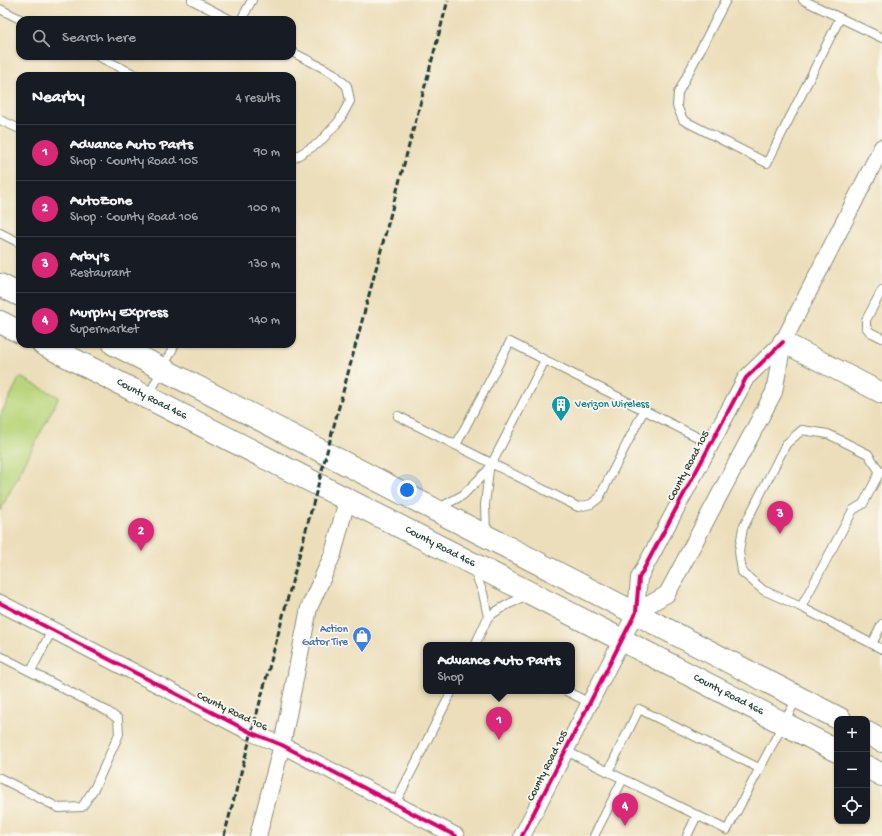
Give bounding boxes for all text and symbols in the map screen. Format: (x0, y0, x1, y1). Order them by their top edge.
search box (16, 16, 296, 60)
icon: search (30, 27, 52, 49)
text: Search here (62, 29, 136, 47)
text: Nearby (32, 88, 85, 108)
text: 4 results (236, 91, 280, 106)
text: Advance Auto Parts (70, 136, 193, 154)
text: 1 (42, 145, 48, 160)
text: 90 m (254, 145, 280, 160)
text: Shop · County Road 105 (70, 154, 198, 169)
text: AutoZone (70, 192, 132, 210)
text: 2 (42, 201, 48, 216)
text: 100 m (248, 201, 280, 216)
text: Shop · County Road 106 (70, 210, 198, 225)
text: Arby's (70, 248, 109, 266)
text: 3 (42, 257, 48, 272)
text: 130 m (248, 257, 280, 272)
text: Restaurant (70, 266, 130, 281)
text: Murphy Express (70, 304, 168, 322)
text: 4 (42, 313, 48, 328)
text: 140 m (249, 313, 280, 328)
text: Supermarket (70, 322, 139, 337)
street label: County Road 466 (114, 377, 189, 423)
building icon: Verizon Wireless (550, 394, 572, 422)
place label: Verizon Wireless (574, 399, 650, 411)
street label: County Road 105 (665, 429, 713, 503)
your location (397, 480, 417, 500)
pin: 3 (767, 501, 793, 534)
pin: 2 (128, 518, 154, 551)
street label: County Road 466 (403, 524, 478, 570)
place label: Action Gator Tire (302, 624, 349, 649)
shop icon: Action Gator Tire (351, 625, 373, 653)
popup (423, 642, 575, 694)
text: Advance Auto Parts (437, 652, 561, 670)
text: Shop (437, 670, 464, 685)
street label: County Road 466 (691, 672, 766, 718)
street label: County Road 106 (195, 690, 270, 735)
pin: 1 (486, 707, 512, 740)
map controls (834, 716, 870, 824)
button: + (834, 716, 870, 752)
street label: County Road 105 (525, 728, 571, 803)
button: − (834, 752, 870, 788)
button: locate (834, 788, 870, 824)
pin: 4 (612, 793, 638, 826)

